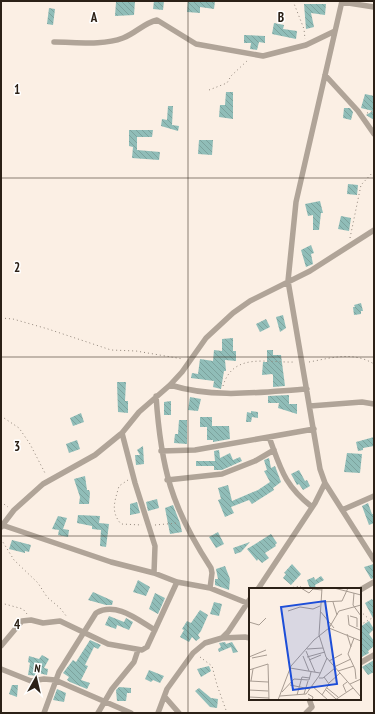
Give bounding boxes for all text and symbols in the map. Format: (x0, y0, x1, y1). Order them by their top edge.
text: A (90, 9, 98, 26)
text: B (278, 9, 284, 26)
text: 1 (14, 81, 20, 98)
text: 2 (14, 259, 20, 276)
text: 3 (14, 438, 20, 455)
inset map (249, 588, 361, 700)
text: 4 (14, 616, 21, 633)
north arrow (16, 658, 56, 698)
text: N (33, 661, 41, 675)

